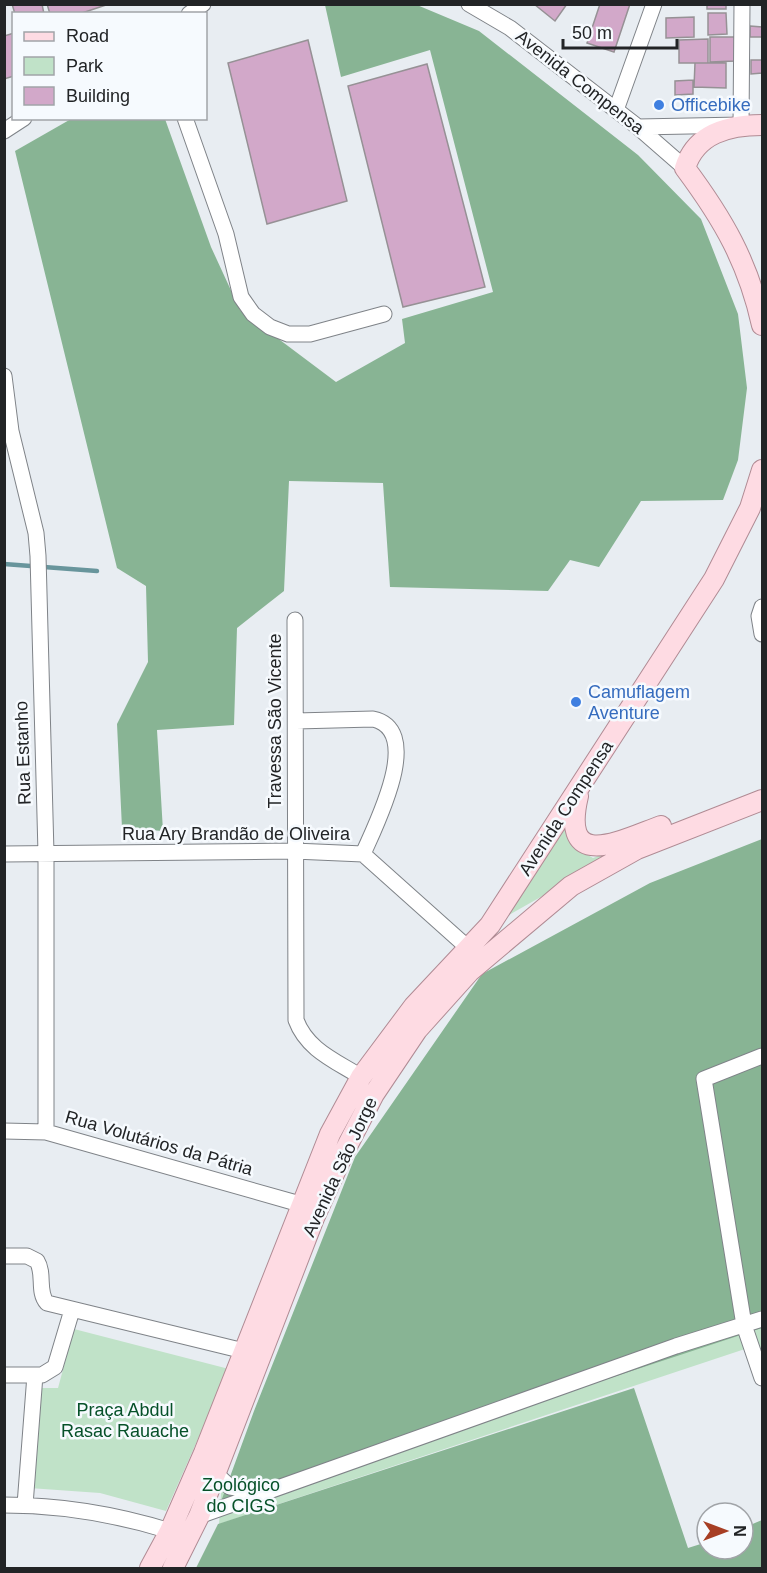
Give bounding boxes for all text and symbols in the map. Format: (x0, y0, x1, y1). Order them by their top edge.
legend (12, 12, 207, 120)
scale bar (563, 12, 677, 50)
text: 50 m (572, 23, 612, 43)
text: Road (66, 26, 109, 46)
street label: Avenida Compensa (512, 26, 649, 139)
text: Park (66, 56, 104, 76)
text: Building (66, 86, 130, 106)
place label: Officebike (671, 95, 751, 115)
marker: Officebike (652, 98, 666, 112)
street label: Travessa São Vicente (265, 633, 285, 809)
place label: Camuflagem Aventure (588, 682, 690, 723)
marker: Camuflagem Aventure (569, 695, 583, 709)
street label: Rua Estanho (11, 701, 35, 805)
street label: Avenida Compensa (515, 736, 618, 879)
street label: Rua Ary Brandão de Oliveira (122, 824, 351, 844)
street label: Avenida São Jorge (299, 1094, 381, 1240)
street label: Rua Volutários da Pátria (63, 1107, 256, 1180)
park label: Praça Abdul Rasac Rauache (61, 1400, 189, 1441)
park label: Zoológico do CIGS (202, 1475, 280, 1516)
north arrow (695, 1501, 755, 1561)
text: N (731, 1525, 748, 1537)

